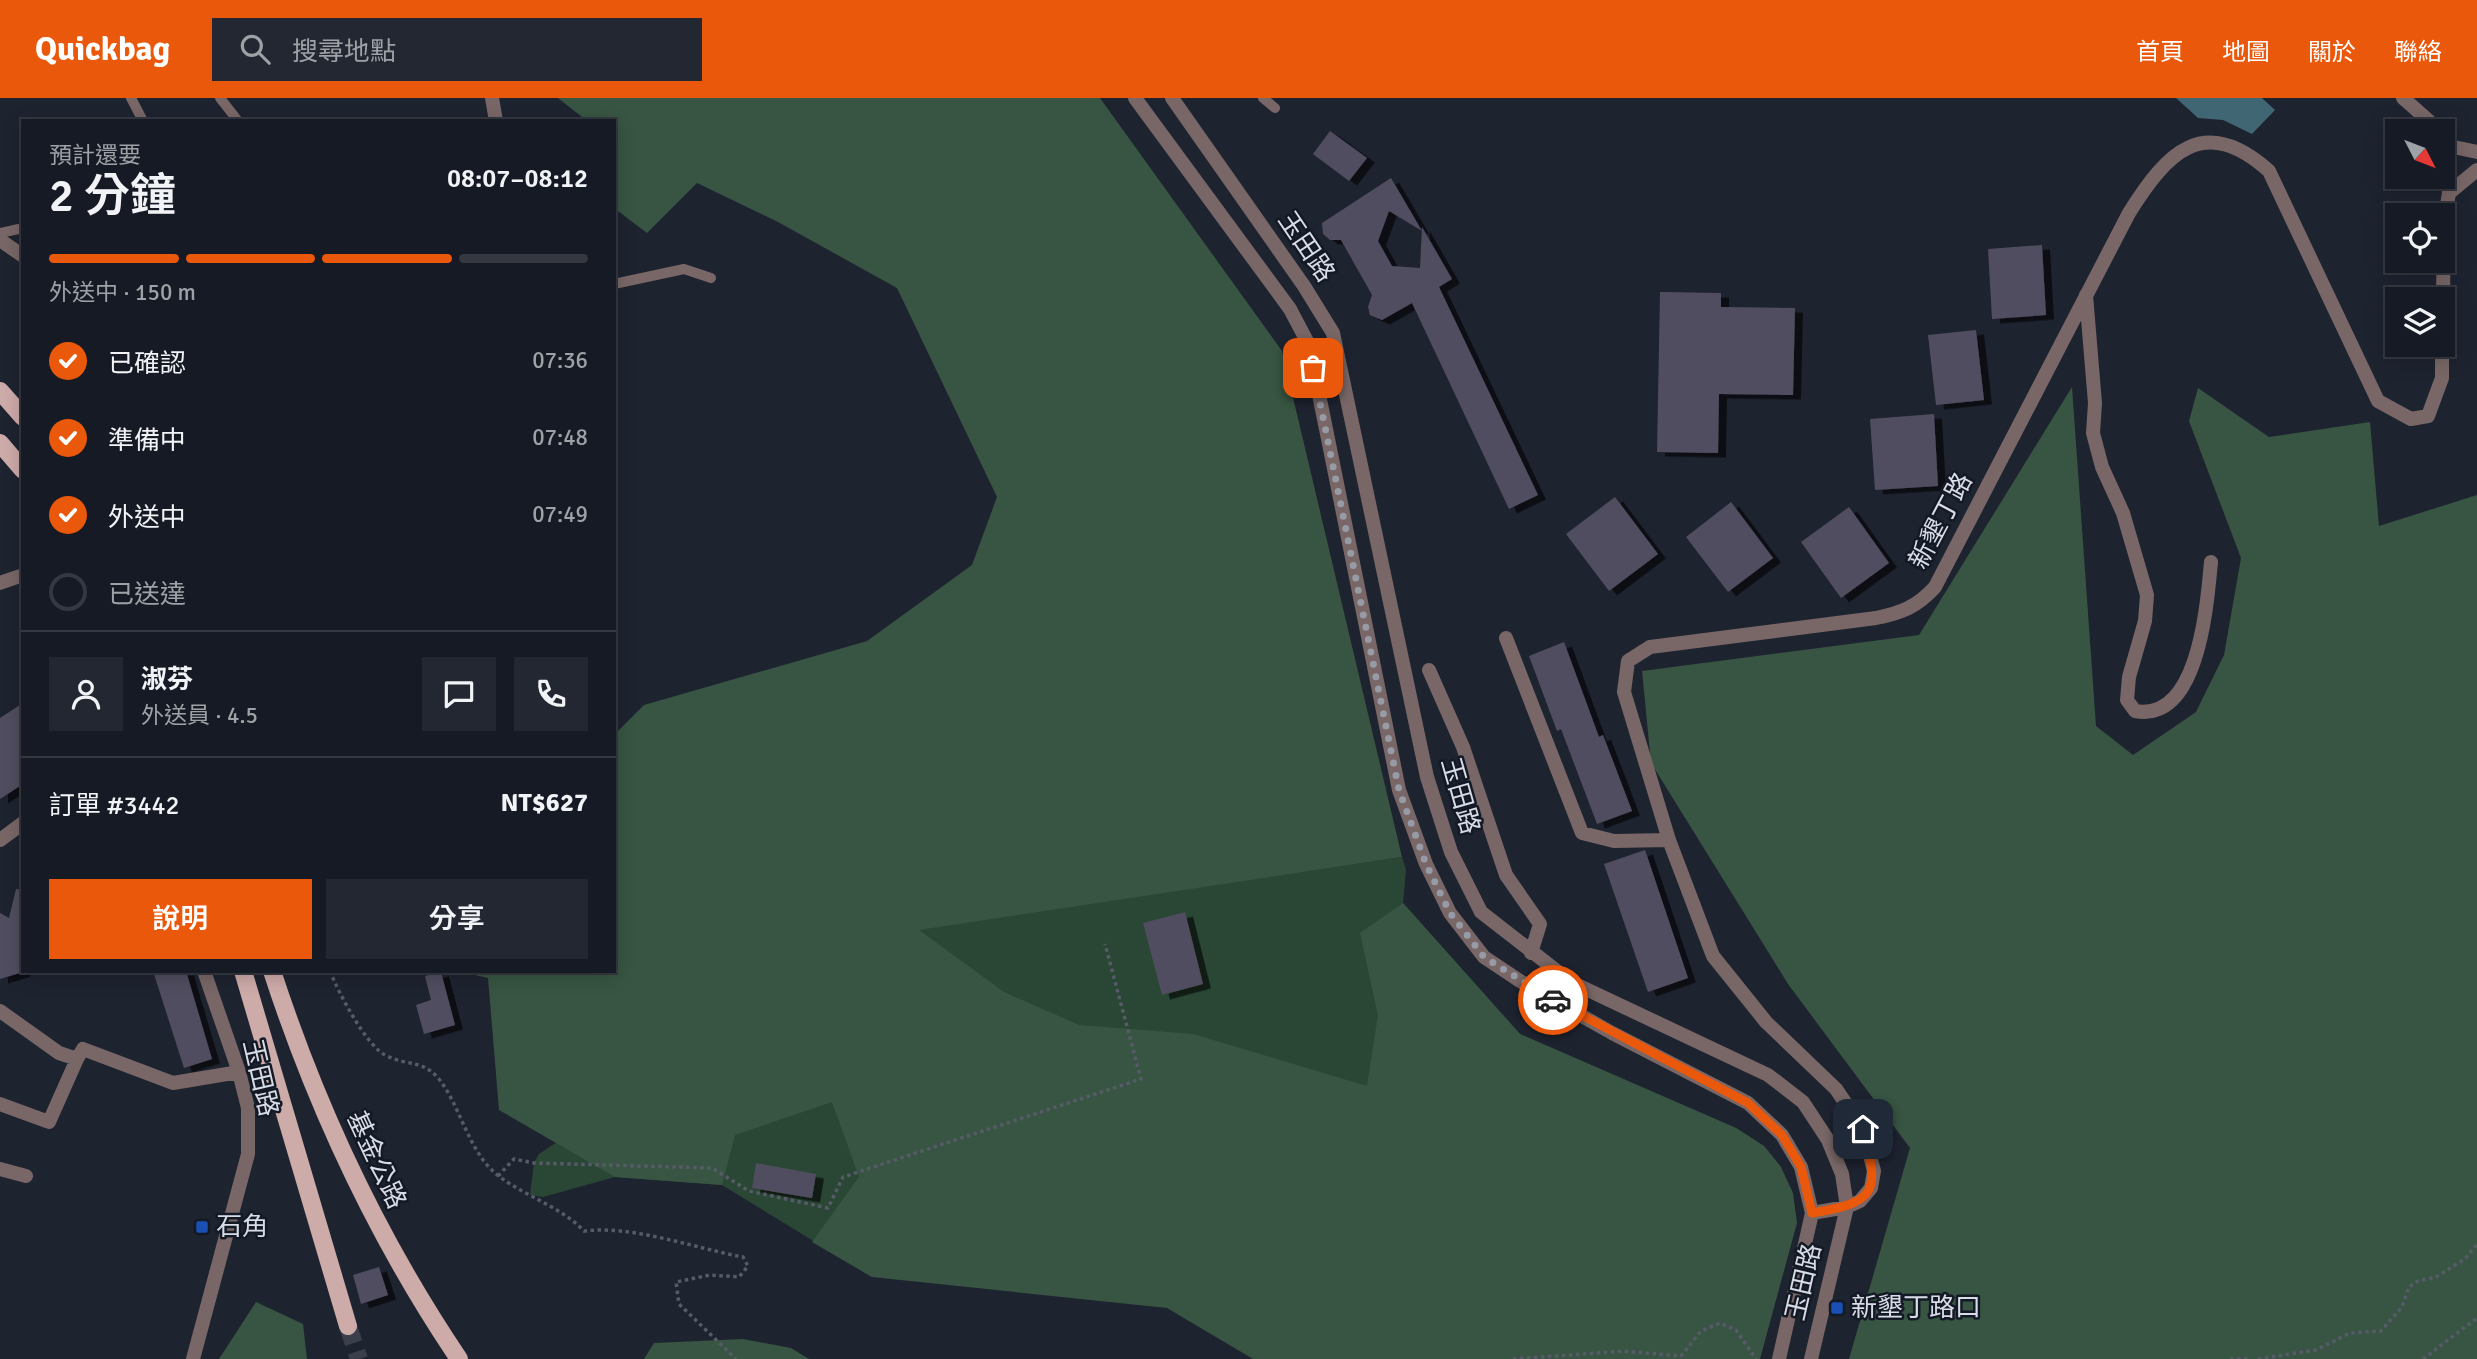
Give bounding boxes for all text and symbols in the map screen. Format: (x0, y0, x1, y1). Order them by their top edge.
search box (212, 18, 702, 81)
text: Quickbag (35, 29, 170, 70)
icon: search (236, 30, 274, 68)
text: 搜尋地點 (292, 36, 396, 68)
text: 首頁 (2136, 37, 2184, 67)
text: 地圖 (2222, 37, 2270, 67)
text: 關於 (2308, 37, 2356, 67)
text: 聯絡 (2394, 37, 2442, 67)
north arrow (2385, 119, 2455, 189)
map controls (2385, 119, 2455, 357)
text: 預計還要 (49, 141, 141, 170)
text: 08:07–08:12 (447, 163, 588, 195)
text: 2 分鐘 (49, 168, 176, 224)
button: locate (2385, 203, 2455, 273)
street label: 玉田路 (1271, 206, 1341, 288)
text: 外送中 · 150 m (49, 278, 196, 307)
button: layers (2385, 287, 2455, 357)
pin (1283, 338, 1343, 398)
icon: check (49, 342, 87, 380)
text: 07:36 (532, 346, 588, 375)
text: 已確認 (108, 348, 186, 380)
icon: bag (1294, 349, 1332, 387)
icon: check (49, 419, 87, 457)
text: 07:48 (532, 423, 588, 452)
text: 準備中 (108, 425, 186, 457)
street label: 新墾丁路 (1902, 468, 1980, 574)
icon: check (49, 496, 87, 534)
text: 07:49 (532, 500, 588, 529)
text: 外送中 (108, 502, 186, 534)
text: 已送達 (108, 579, 186, 611)
button: person (49, 657, 123, 731)
button: chat (422, 657, 496, 731)
button: phone (514, 657, 588, 731)
text: 淑芬 (141, 664, 193, 696)
text: 外送員 · 4.5 (141, 701, 258, 730)
street label: 玉田路 (1434, 754, 1486, 838)
text: NT$627 (501, 787, 588, 819)
text: 訂單 #3442 (49, 790, 180, 822)
button: 說明 (49, 879, 312, 959)
button: 分享 (326, 879, 588, 959)
courier (1518, 965, 1588, 1035)
icon: car (1534, 981, 1572, 1019)
street label: 玉田路 (236, 1036, 284, 1120)
pin (1833, 1099, 1893, 1159)
street label: 基金公路 (340, 1106, 412, 1214)
icon: home (1844, 1110, 1882, 1148)
place label: 石角 (216, 1211, 268, 1243)
marker: 石角 (194, 1219, 210, 1235)
street label: 玉田路 (1780, 1240, 1828, 1324)
place label: 新墾丁路口 (1851, 1292, 1981, 1324)
marker: 新墾丁路口 (1829, 1300, 1845, 1316)

